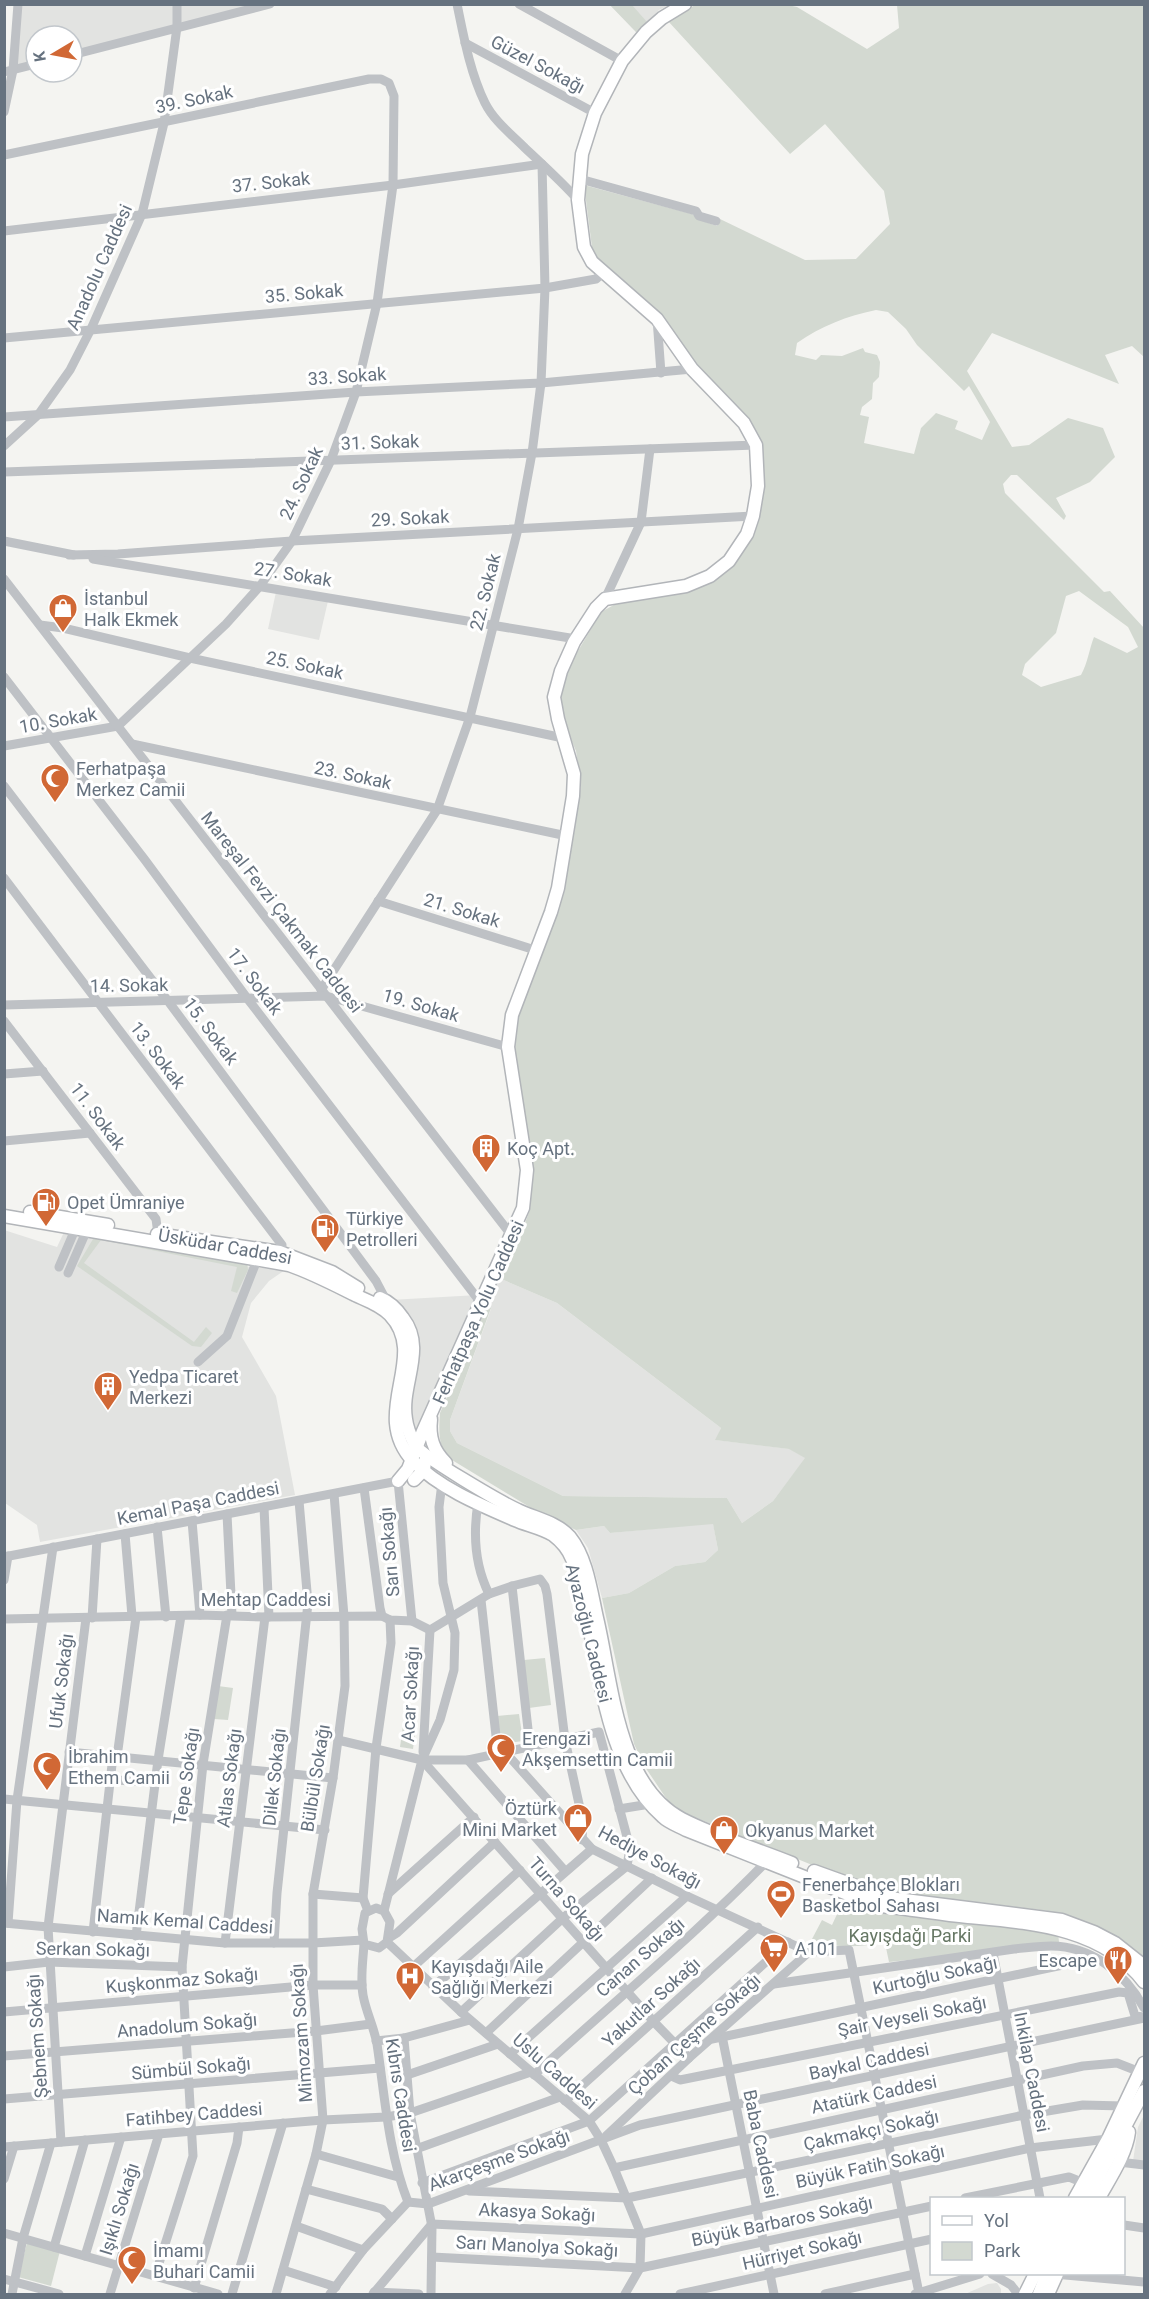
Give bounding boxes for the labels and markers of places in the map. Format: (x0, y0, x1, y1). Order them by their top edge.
place label: İstanbul Halk Ekmek (84, 588, 179, 630)
shop icon: İstanbul Halk Ekmek (47, 592, 79, 634)
place label: Ferhatpaşa Merkez Camii (76, 758, 185, 800)
mosque icon: Ferhatpaşa Merkez Camii (39, 762, 71, 804)
building icon: Koç Apt. (470, 1132, 502, 1174)
place label: Koç Apt. (507, 1138, 575, 1159)
fuel station icon: Opet Ümraniye (30, 1186, 62, 1228)
place label: Opet Ümraniye (67, 1192, 185, 1213)
place label: Türkiye Petrolleri (346, 1208, 418, 1250)
fuel station icon: Türkiye Petrolleri (309, 1212, 341, 1254)
place label: Yedpa Ticaret Merkezi (129, 1366, 239, 1408)
building icon: Yedpa Ticaret Merkezi (92, 1370, 124, 1412)
place label: Erengazi Akşemsettin Camii (522, 1728, 673, 1770)
mosque icon: Erengazi Akşemsettin Camii (485, 1732, 517, 1774)
place label: İbrahim Ethem Camii (68, 1746, 170, 1788)
mosque icon: İbrahim Ethem Camii (31, 1750, 63, 1792)
place label: Öztürk Mini Market (462, 1798, 558, 1840)
shop icon: Öztürk Mini Market (562, 1802, 594, 1844)
shop icon: Okyanus Market (708, 1814, 740, 1856)
place label: Okyanus Market (745, 1820, 874, 1841)
place label: Fenerbahçe Blokları Basketbol Sahası (802, 1874, 960, 1916)
sports icon: Fenerbahçe Blokları Basketbol Sahası (765, 1878, 797, 1920)
supermarket icon: A101 (758, 1932, 790, 1974)
place label: A101 (795, 1938, 837, 1959)
restaurant icon: Escape (1102, 1944, 1134, 1986)
place label: Escape (1039, 1950, 1097, 1971)
place label: Kayışdağı Aile Sağlığı Merkezi (431, 1956, 553, 1998)
hospital icon: Kayışdağı Aile Sağlığı Merkezi (394, 1960, 426, 2002)
place label: İmamı Buhari Camii (153, 2240, 255, 2282)
mosque icon: İmamı Buhari Camii (116, 2244, 148, 2286)

